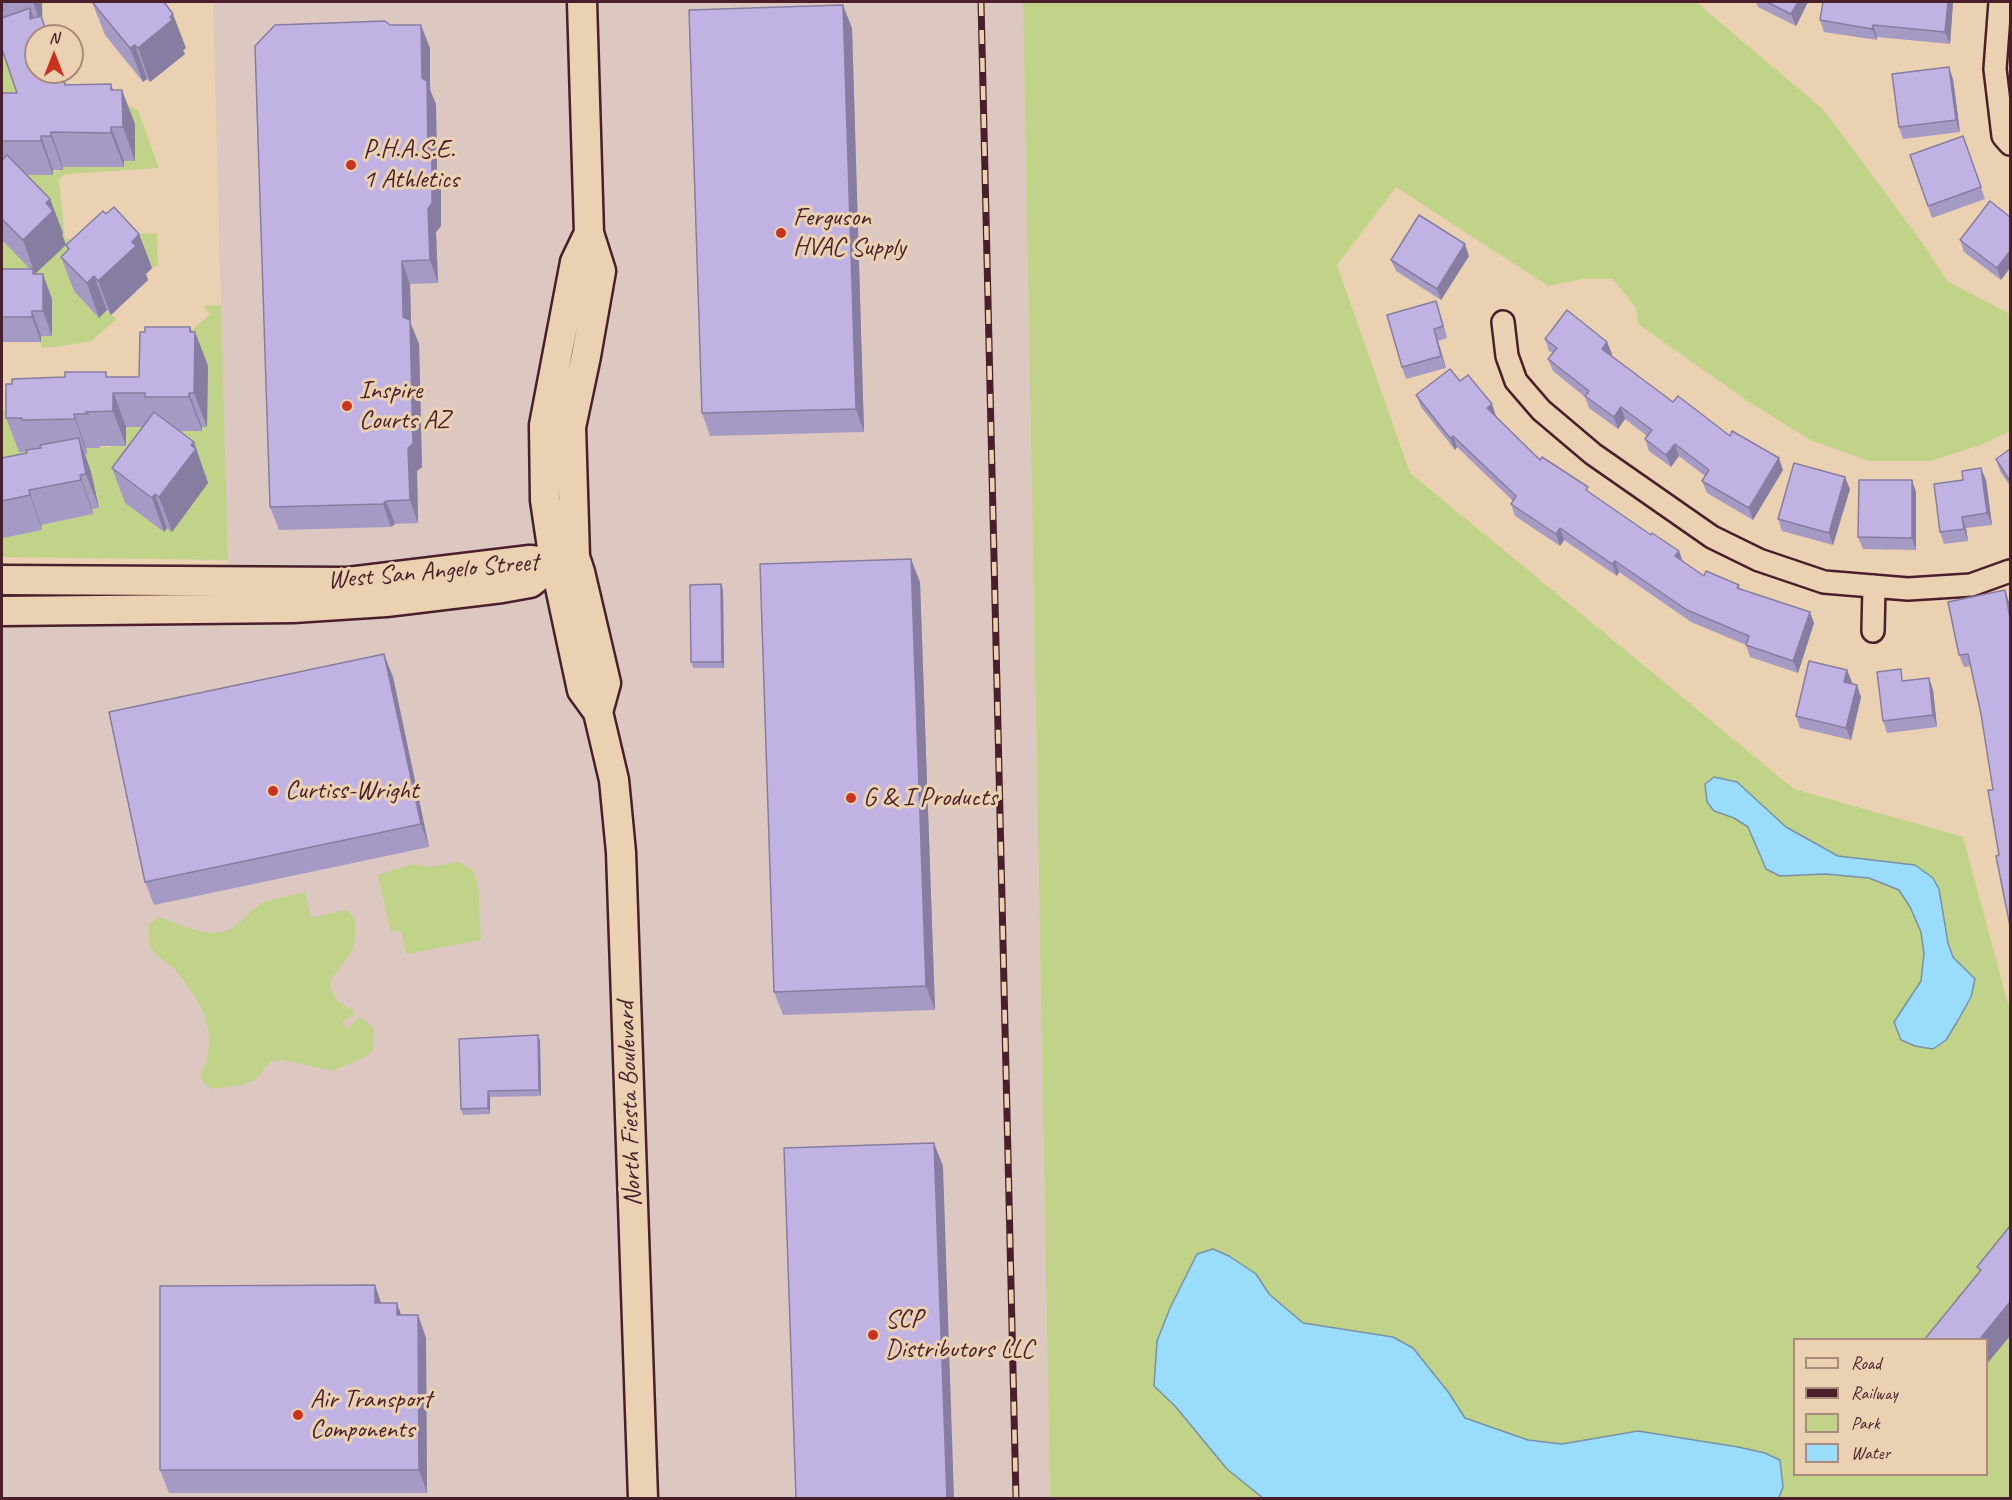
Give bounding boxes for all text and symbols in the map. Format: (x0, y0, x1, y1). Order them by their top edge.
north arrow (24, 24, 84, 84)
text: N (49, 28, 59, 48)
place label: P.H.A.S.E. 1 Athletics (363, 134, 459, 195)
marker: P.H.A.S.E. 1 Athletics (344, 158, 358, 172)
place label: Ferguson HVAC Supply (793, 202, 906, 264)
marker: Ferguson HVAC Supply (774, 226, 788, 240)
place label: Inspire Courts AZ (359, 375, 450, 436)
marker: Inspire Courts AZ (340, 399, 354, 413)
street label: West San Angelo Street (326, 547, 540, 597)
place label: Curtiss-Wright (285, 775, 418, 807)
place label: G & I Products (863, 782, 997, 814)
marker: Curtiss-Wright (266, 784, 280, 798)
marker: G & I Products (844, 791, 858, 805)
street label: North Fiesta Boulevard (611, 1001, 649, 1207)
place label: SCP Distributors LLC (885, 1304, 1034, 1366)
marker: SCP Distributors LLC (866, 1328, 880, 1342)
legend (1793, 1338, 1988, 1476)
text: Road (1851, 1352, 1881, 1374)
text: Railway (1851, 1382, 1898, 1404)
place label: Air Transport Components (310, 1384, 432, 1446)
marker: Air Transport Components (291, 1408, 305, 1422)
text: Park (1851, 1412, 1880, 1434)
text: Water (1851, 1442, 1890, 1464)

